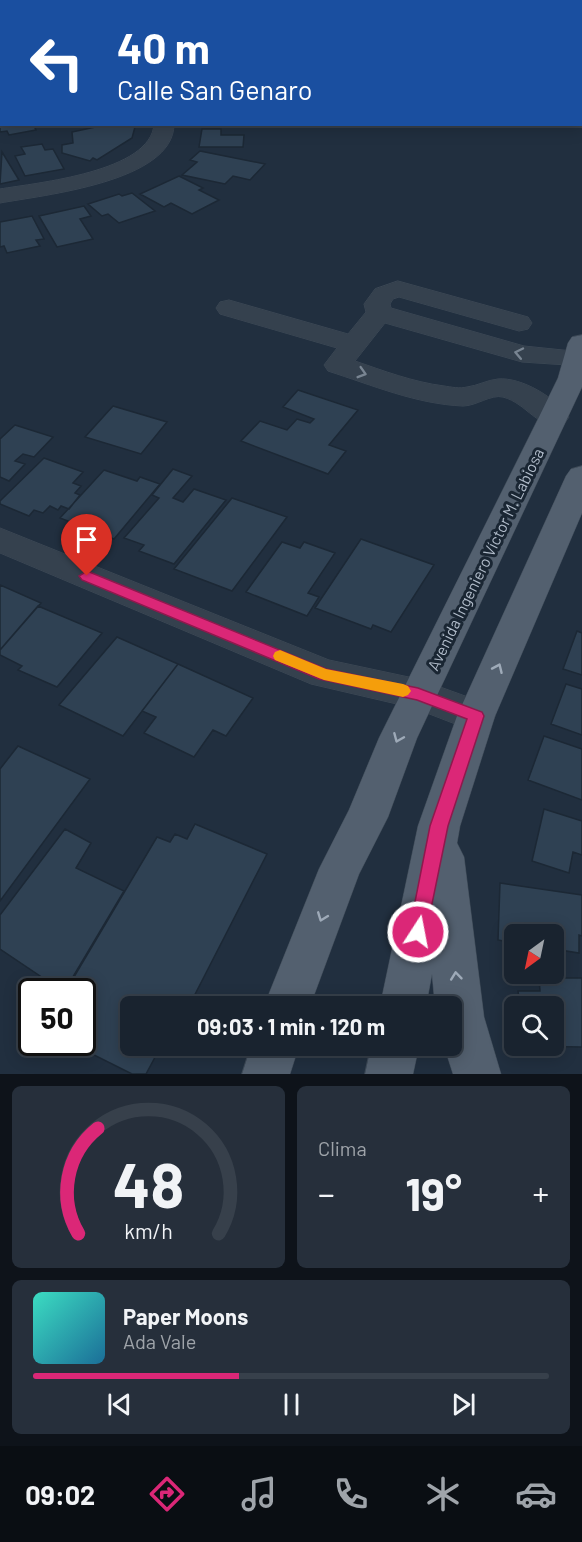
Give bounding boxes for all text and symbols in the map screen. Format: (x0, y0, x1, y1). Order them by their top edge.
text: 40 m (117, 22, 210, 72)
icon: left (18, 24, 96, 102)
text: Calle San Genaro (117, 73, 312, 105)
one-way arrow (515, 347, 525, 360)
one-way arrow (356, 366, 367, 378)
street label: Avenida Ingeniero Víctor M. Labiosa (423, 445, 547, 673)
pin (61, 514, 112, 576)
icon: arrive (70, 523, 103, 556)
one-way arrow (490, 664, 502, 675)
one-way arrow (393, 732, 405, 743)
position arrow (386, 900, 450, 964)
one-way arrow (317, 911, 329, 922)
north arrow (504, 924, 564, 984)
map controls (504, 924, 564, 1056)
one-way arrow (450, 972, 463, 981)
speed limit sign: 50 (18, 978, 96, 1056)
button: search (504, 996, 564, 1056)
text: 09:03 · 1 min · 120 m (197, 1013, 385, 1039)
text: Clima (318, 1136, 367, 1160)
text: 48 (113, 1146, 184, 1220)
text: 19° (405, 1166, 462, 1220)
text: − (318, 1173, 335, 1213)
text: + (533, 1173, 549, 1213)
text: km/h (124, 1218, 173, 1243)
text: Paper Moons (123, 1303, 248, 1329)
text: Ada Vale (123, 1329, 196, 1353)
icon: previous (103, 1388, 136, 1421)
icon: pause (275, 1388, 308, 1421)
icon: next (447, 1388, 480, 1421)
icon: directions (146, 1473, 188, 1515)
icon: music (238, 1473, 280, 1515)
icon: phone (330, 1473, 372, 1515)
icon: climate (422, 1473, 464, 1515)
icon: car (515, 1473, 557, 1515)
text: 09:02 (25, 1478, 95, 1510)

